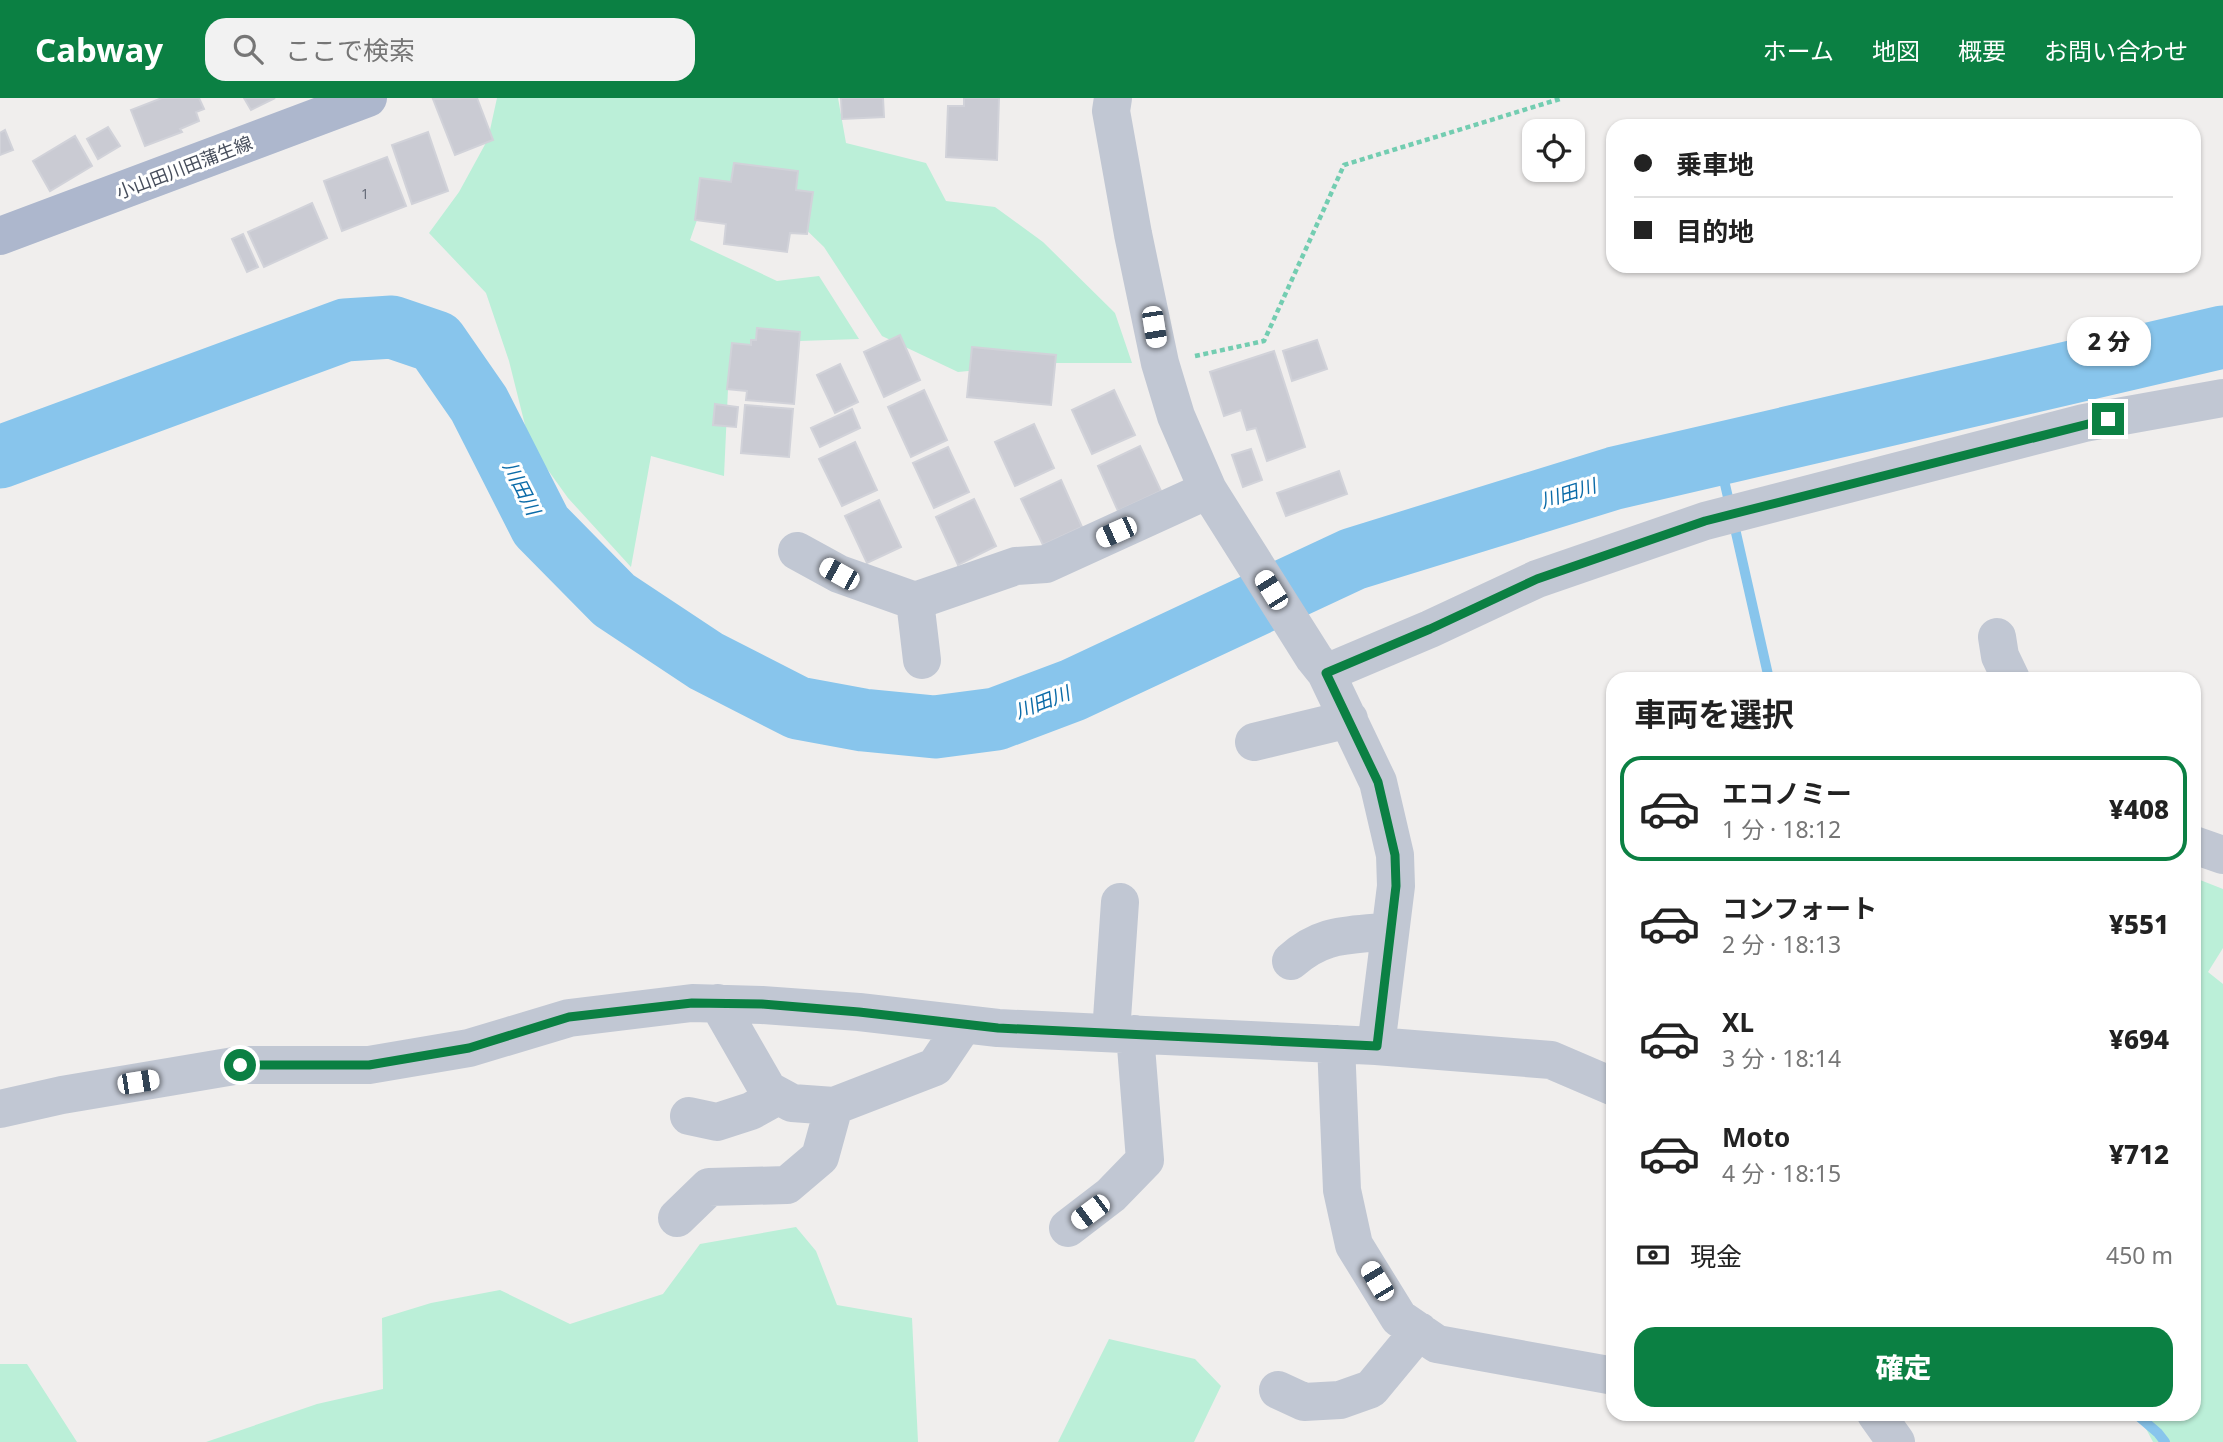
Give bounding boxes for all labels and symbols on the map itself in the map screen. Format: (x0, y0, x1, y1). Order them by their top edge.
street label: 小山田川田蒲生線 (112, 130, 256, 204)
house number: 1 (361, 184, 369, 203)
car (1141, 305, 1168, 349)
callout: 2 分 (2066, 317, 2150, 366)
route end (2092, 403, 2124, 435)
water label: 川田川 (497, 457, 547, 521)
water label: 川田川 (1537, 472, 1601, 514)
car (1093, 514, 1140, 550)
car (816, 555, 863, 593)
car (1251, 567, 1292, 613)
water label: 川田川 (1011, 679, 1075, 724)
route start (224, 1049, 256, 1081)
car (116, 1068, 161, 1096)
car (1067, 1191, 1114, 1233)
car (1358, 1258, 1397, 1304)

